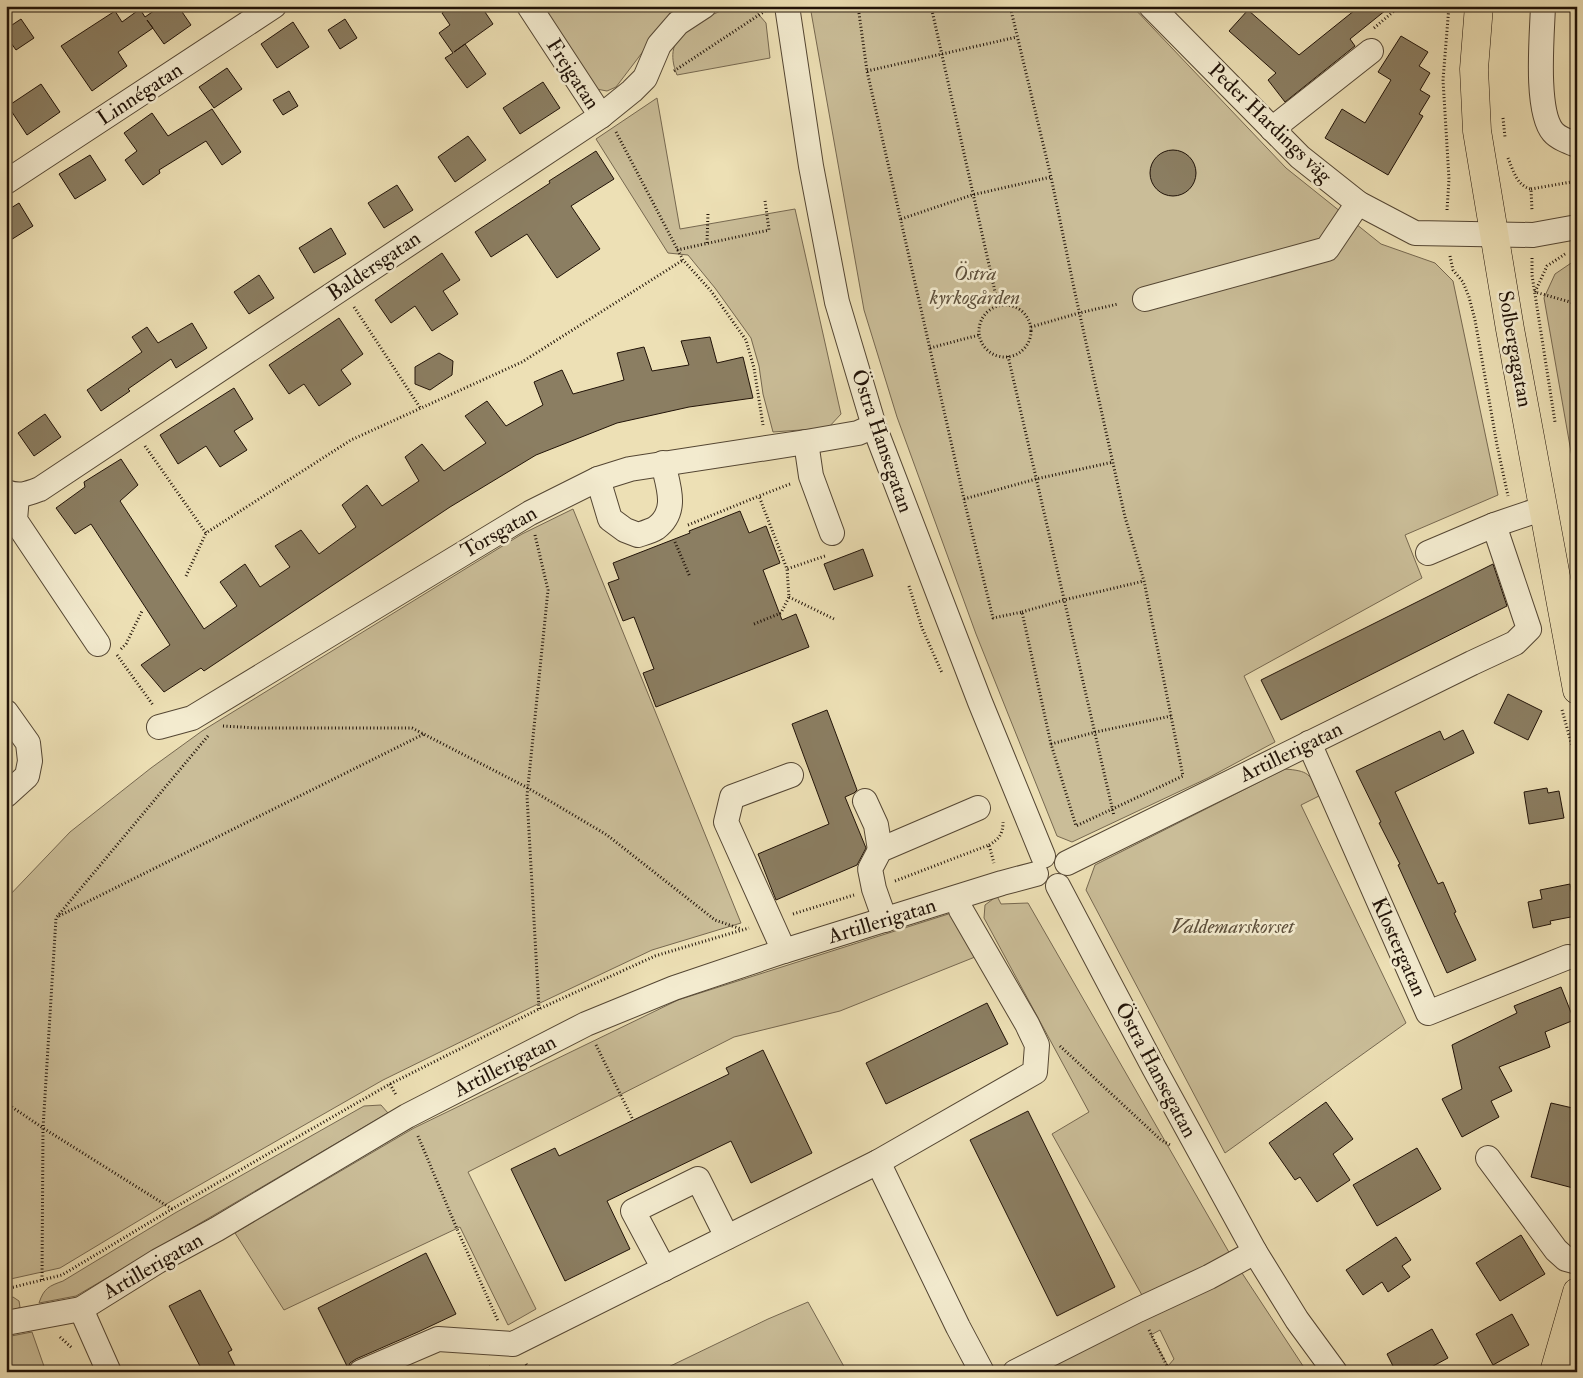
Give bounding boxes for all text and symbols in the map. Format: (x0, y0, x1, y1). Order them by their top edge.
street label: Frejgatan (540, 33, 606, 115)
street label: Linnégatan (92, 56, 188, 132)
street label: Peder Hardings väg (1202, 57, 1338, 189)
street label: Baldersgatan (322, 225, 426, 307)
park label: Östra kyrkogården (929, 260, 1020, 311)
street label: Solbergagatan (1491, 289, 1539, 410)
street label: Östra Hansegatan (845, 366, 919, 516)
street label: Torsgatan (456, 499, 542, 565)
street label: Artillerigatan (1234, 715, 1347, 789)
street label: Artillerigatan (824, 892, 940, 951)
street label: Klostergatan (1365, 893, 1433, 1001)
park label: Valdemarskorset (1172, 913, 1295, 940)
street label: Östra Hansegatan (1109, 997, 1203, 1143)
street label: Artillerigatan (448, 1029, 561, 1104)
street label: Artillerigatan (97, 1226, 208, 1306)

